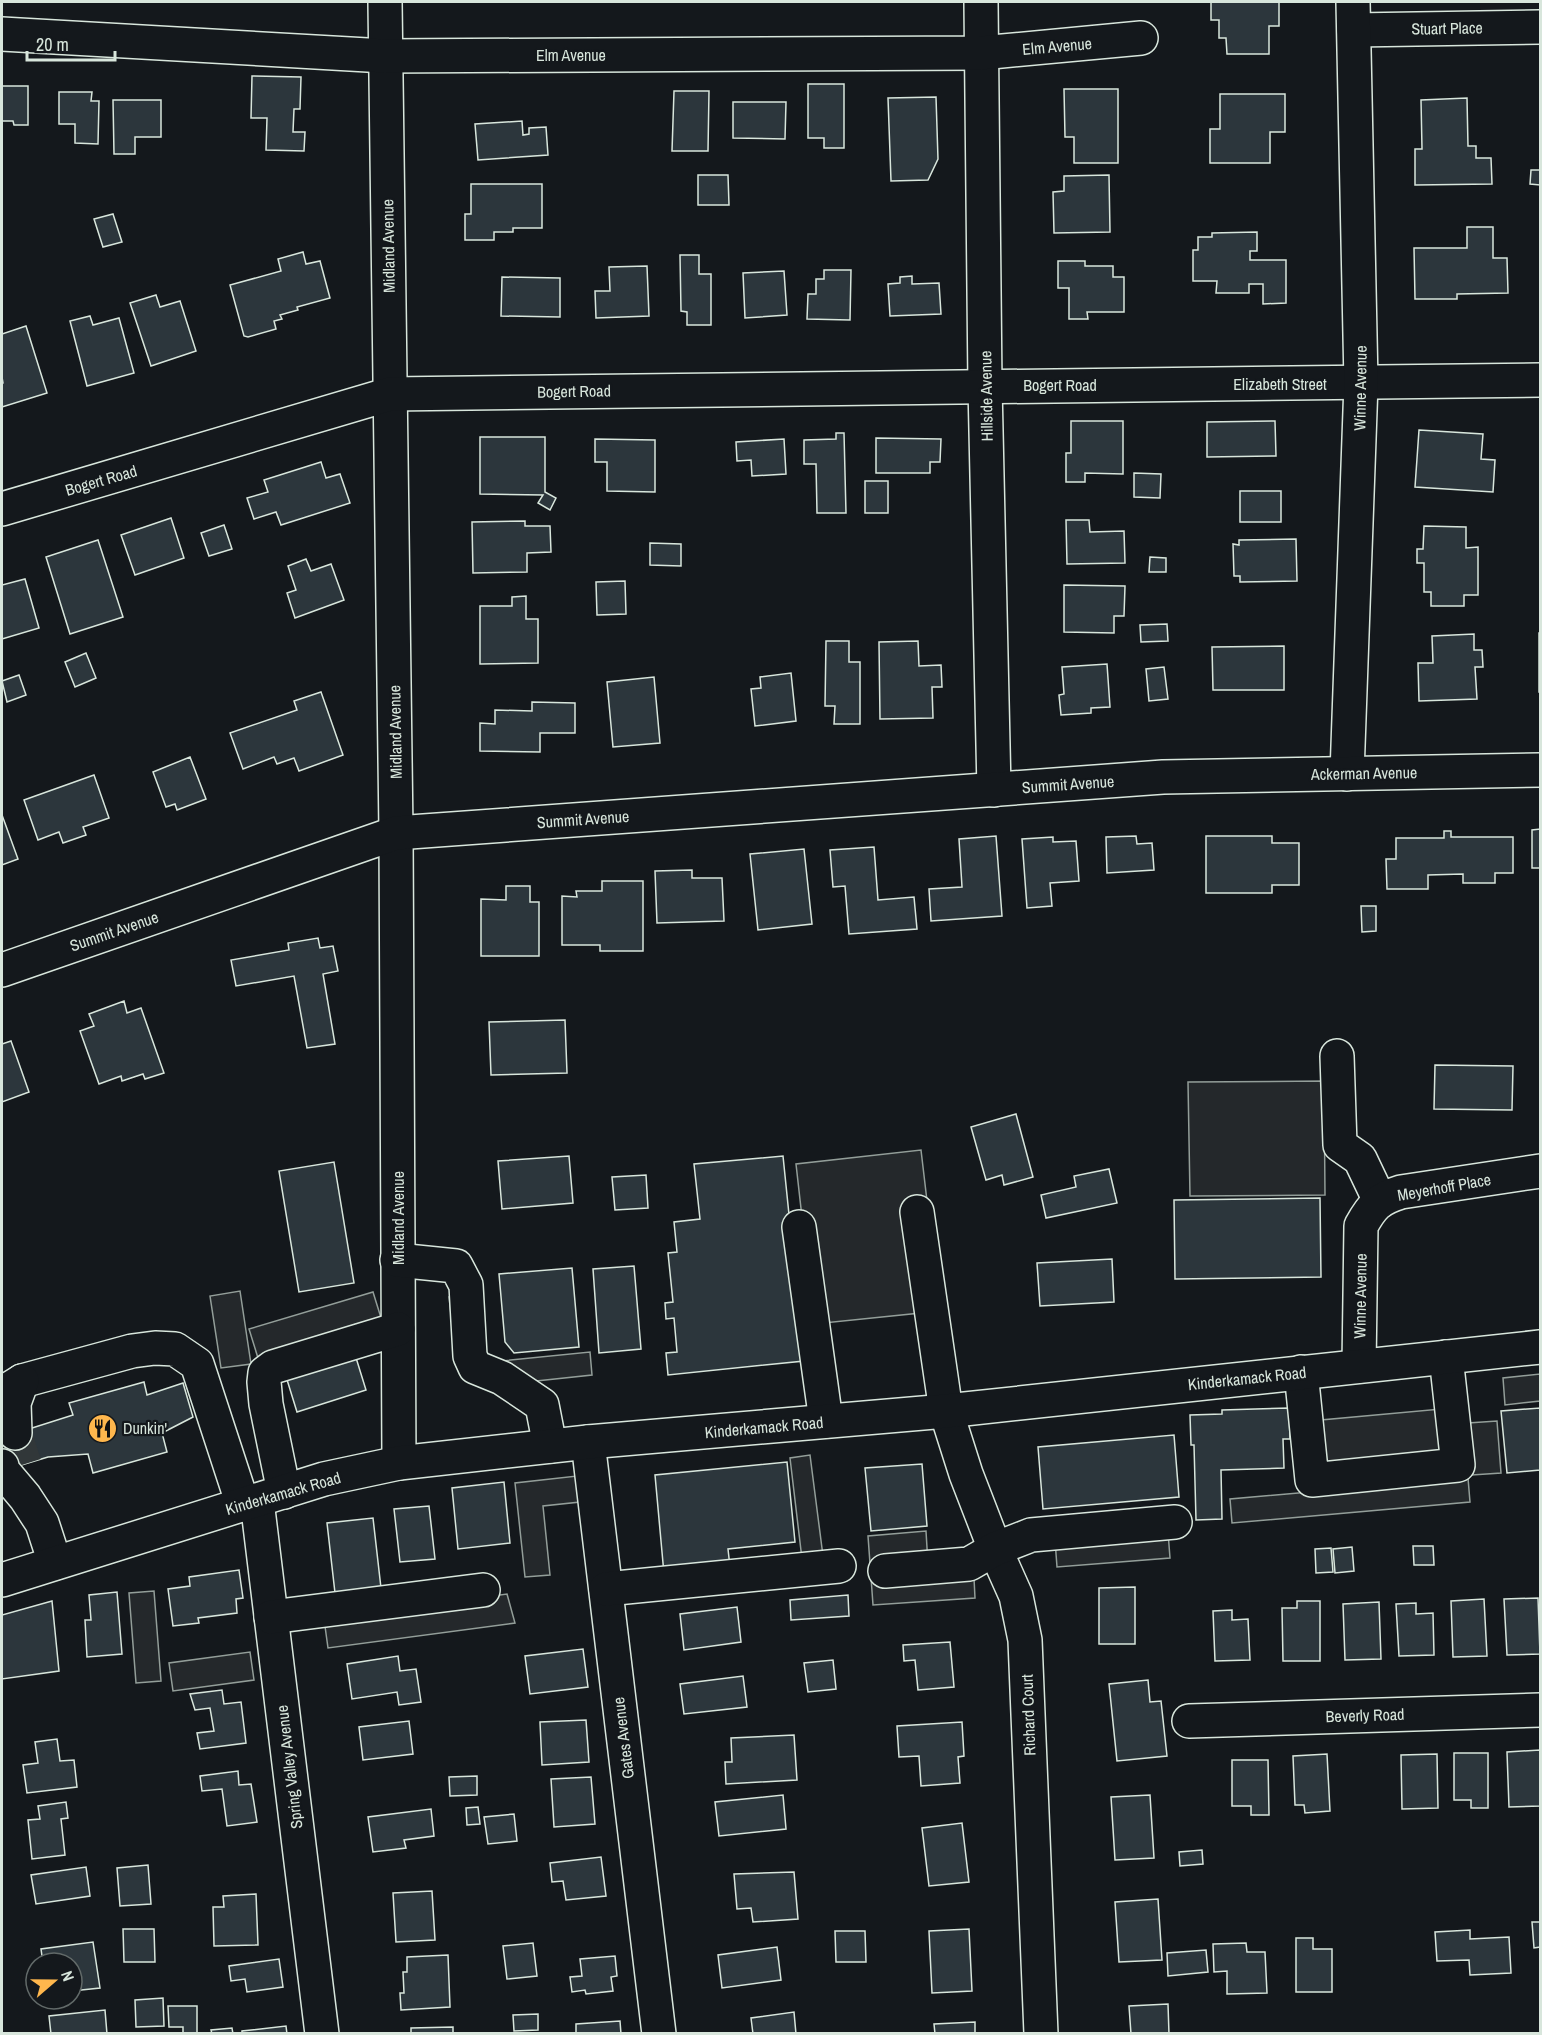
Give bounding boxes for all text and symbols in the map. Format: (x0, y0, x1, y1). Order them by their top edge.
street label: Stuart Place (1411, 16, 1483, 40)
scale bar (27, 24, 116, 62)
text: 20 m (36, 32, 69, 57)
street label: Elm Avenue (1021, 32, 1093, 60)
street label: Elm Avenue (536, 44, 606, 66)
street label: Midland Avenue (376, 199, 400, 293)
street label: Winne Avenue (1348, 345, 1372, 431)
street label: Hillside Avenue (974, 350, 998, 442)
street label: Elizabeth Street (1233, 373, 1327, 395)
street label: Bogert Road (1023, 374, 1097, 396)
street label: Bogert Road (537, 379, 611, 403)
street label: Bogert Road (63, 459, 139, 501)
street label: Midland Avenue (383, 685, 407, 779)
street label: Ackerman Avenue (1310, 761, 1417, 785)
street label: Summit Avenue (1021, 770, 1115, 798)
street label: Summit Avenue (536, 805, 630, 833)
street label: Summit Avenue (67, 906, 161, 956)
street label: Meyerhoff Place (1396, 1168, 1492, 1206)
street label: Midland Avenue (387, 1171, 409, 1265)
street label: Winne Avenue (1348, 1253, 1372, 1339)
street label: Kinderkamack Road (1187, 1361, 1307, 1395)
street label: Kinderkamack Road (704, 1411, 824, 1443)
restaurant icon: Dunkin' (86, 1412, 118, 1444)
place label: Dunkin' (123, 1417, 167, 1439)
street label: Kinderkamack Road (223, 1466, 343, 1520)
street label: Richard Court (1016, 1673, 1040, 1756)
street label: Gates Avenue (607, 1696, 639, 1780)
street label: Beverly Road (1325, 1703, 1405, 1727)
street label: Spring Valley Avenue (271, 1704, 307, 1830)
north arrow (24, 1951, 84, 2011)
text: N (56, 1968, 80, 1984)

